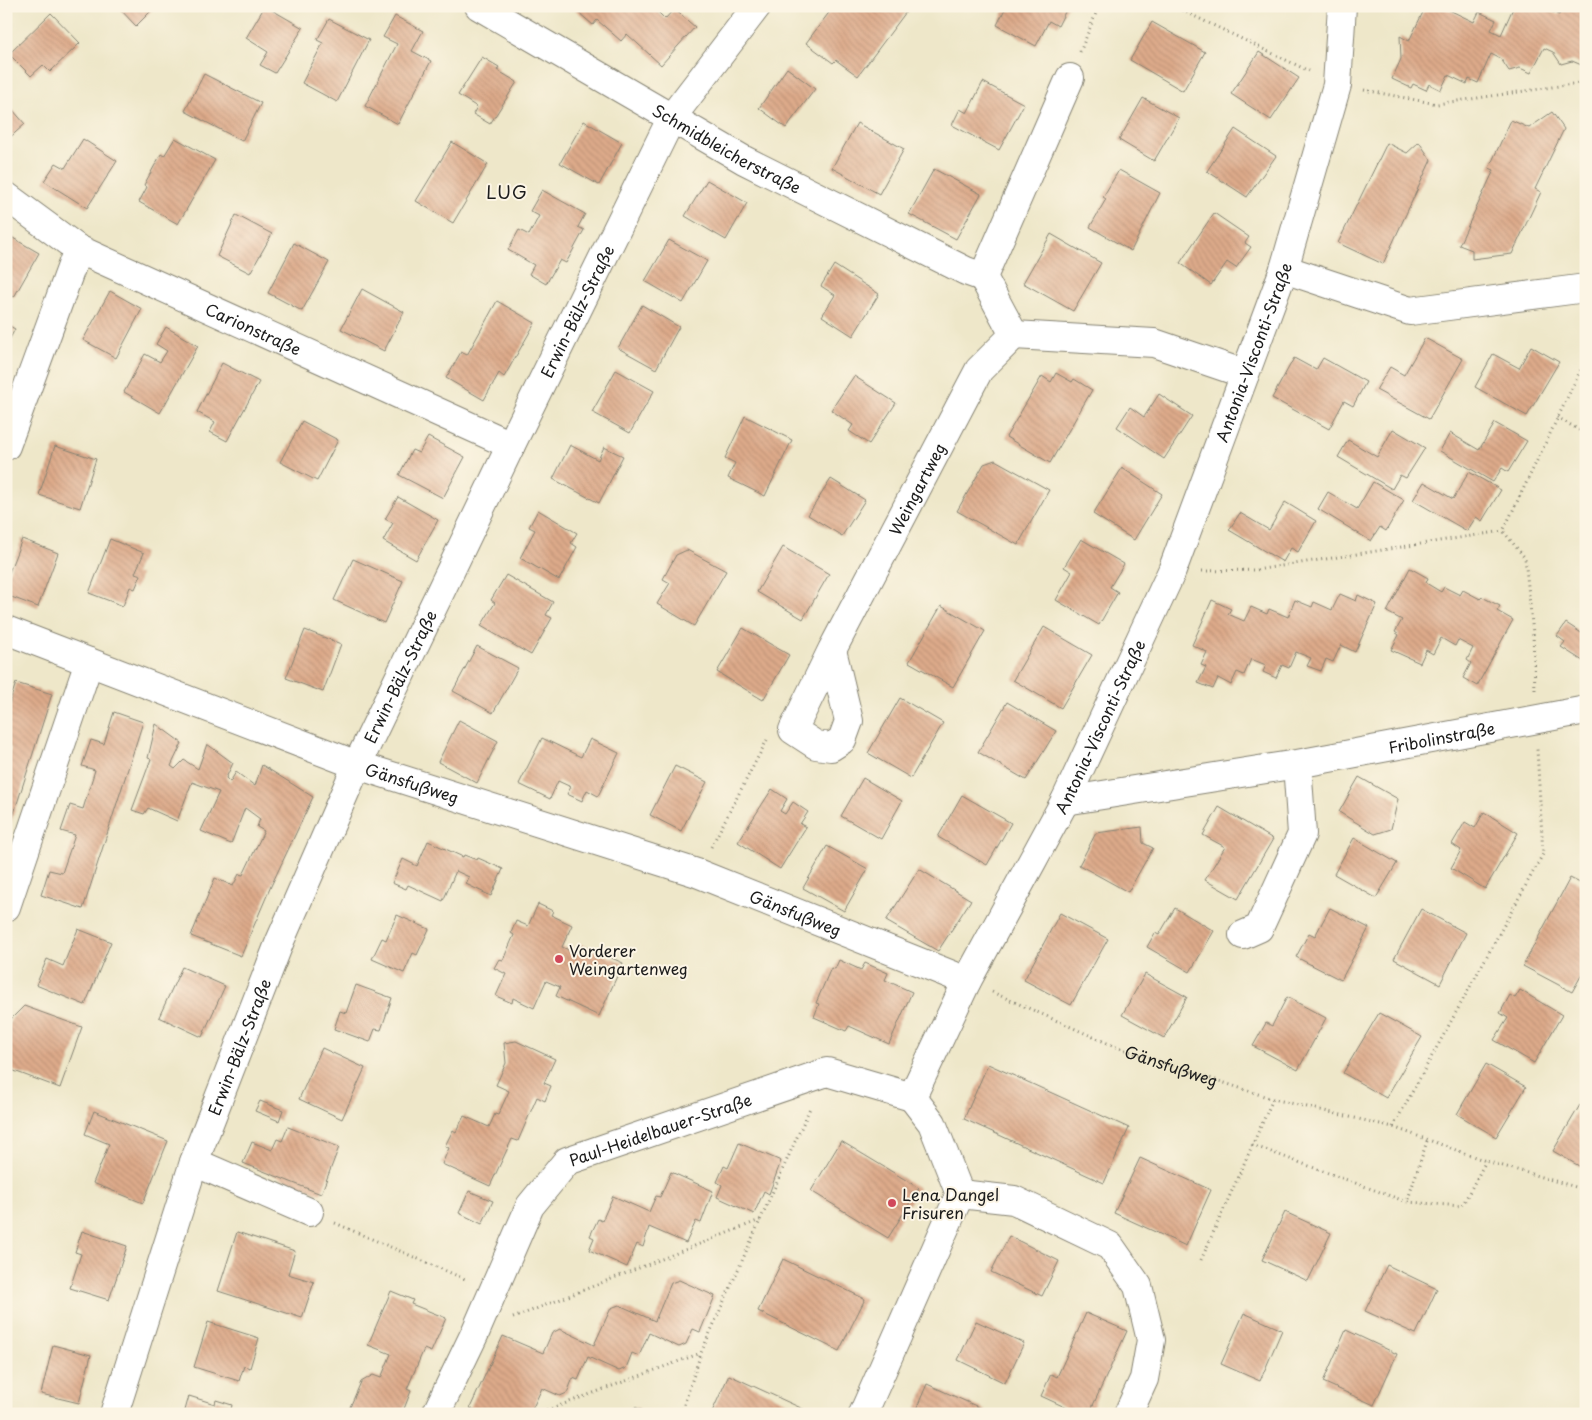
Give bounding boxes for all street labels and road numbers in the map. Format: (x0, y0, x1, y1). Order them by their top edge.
street label: Schmidbleicherstraße (648, 98, 805, 199)
street label: Erwin-Bälz-Straße (534, 241, 619, 381)
street label: Antonia-Visconti-Straße (1209, 260, 1297, 445)
street label: Carionstraße (202, 296, 305, 361)
street label: Weingartweg (882, 438, 951, 539)
street label: Erwin-Bälz-Straße (357, 606, 442, 747)
street label: Antonia-Visconti-Straße (1048, 635, 1151, 818)
street label: Fribolinstraße (1386, 715, 1497, 759)
street label: Gänsfußweg (362, 756, 462, 809)
street label: Gänsfußweg (746, 883, 845, 942)
street label: Erwin-Bälz-Straße (201, 975, 276, 1119)
street label: Gänsfußweg (1122, 1039, 1221, 1092)
street label: Paul-Heidelbauer-Straße (566, 1087, 755, 1171)

